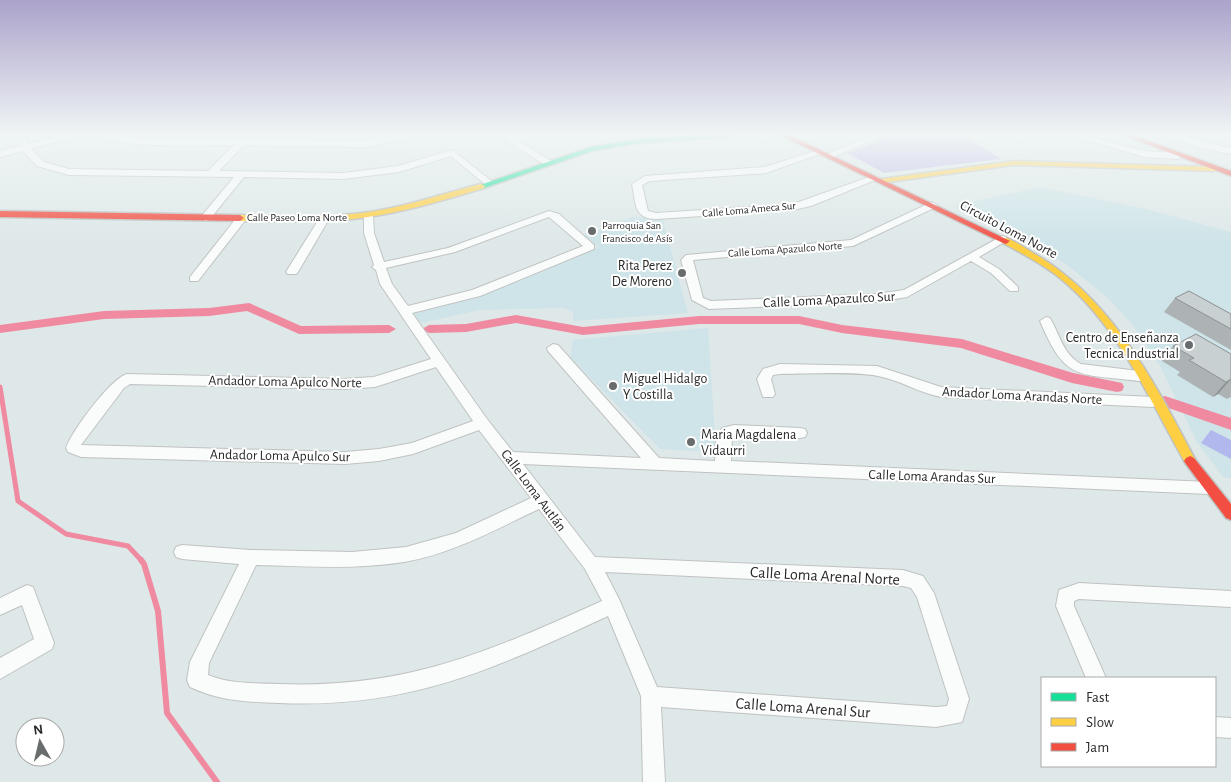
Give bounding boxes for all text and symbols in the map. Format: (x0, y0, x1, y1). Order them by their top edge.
street label: Circuito Loma Norte (957, 198, 1060, 261)
street label: Calle Loma Ameca Sur (702, 200, 797, 219)
street label: Calle Paseo Loma Norte (247, 212, 347, 223)
place label: Parroquia San Francisco de Asís (602, 220, 673, 244)
marker: Parroquia San Francisco de Asís (586, 225, 598, 237)
street label: Calle Loma Apazulco Norte (728, 240, 842, 259)
place label: Rita Perez De Moreno (612, 259, 672, 289)
marker: Rita Perez De Moreno (676, 267, 688, 279)
street label: Calle Loma Apazulco Sur (763, 290, 896, 310)
place label: Centro de Enseñanza Tecnica Industrial (1066, 331, 1180, 361)
marker: Centro de Enseñanza Tecnica Industrial (1183, 339, 1195, 351)
place label: Miguel Hidalgo Y Costilla (623, 372, 708, 402)
street label: Andador Loma Apulco Norte (208, 374, 362, 390)
marker: Miguel Hidalgo Y Costilla (607, 380, 619, 392)
street label: Andador Loma Arandas Norte (941, 385, 1102, 407)
place label: Maria Magdalena Vidaurri (701, 428, 797, 458)
marker: Maria Magdalena Vidaurri (685, 436, 697, 448)
street label: Calle Loma Autlán (498, 447, 568, 534)
street label: Andador Loma Apulco Sur (210, 448, 351, 464)
street label: Calle Loma Arandas Sur (868, 468, 996, 486)
street label: Calle Loma Arenal Norte (750, 564, 900, 588)
legend (1041, 677, 1216, 767)
text: Fast (1086, 690, 1110, 705)
street label: Calle Loma Arenal Sur (735, 695, 872, 721)
text: Slow (1086, 715, 1114, 730)
north arrow (15, 717, 65, 767)
text: N (33, 723, 44, 738)
text: Jam (1086, 740, 1109, 755)

